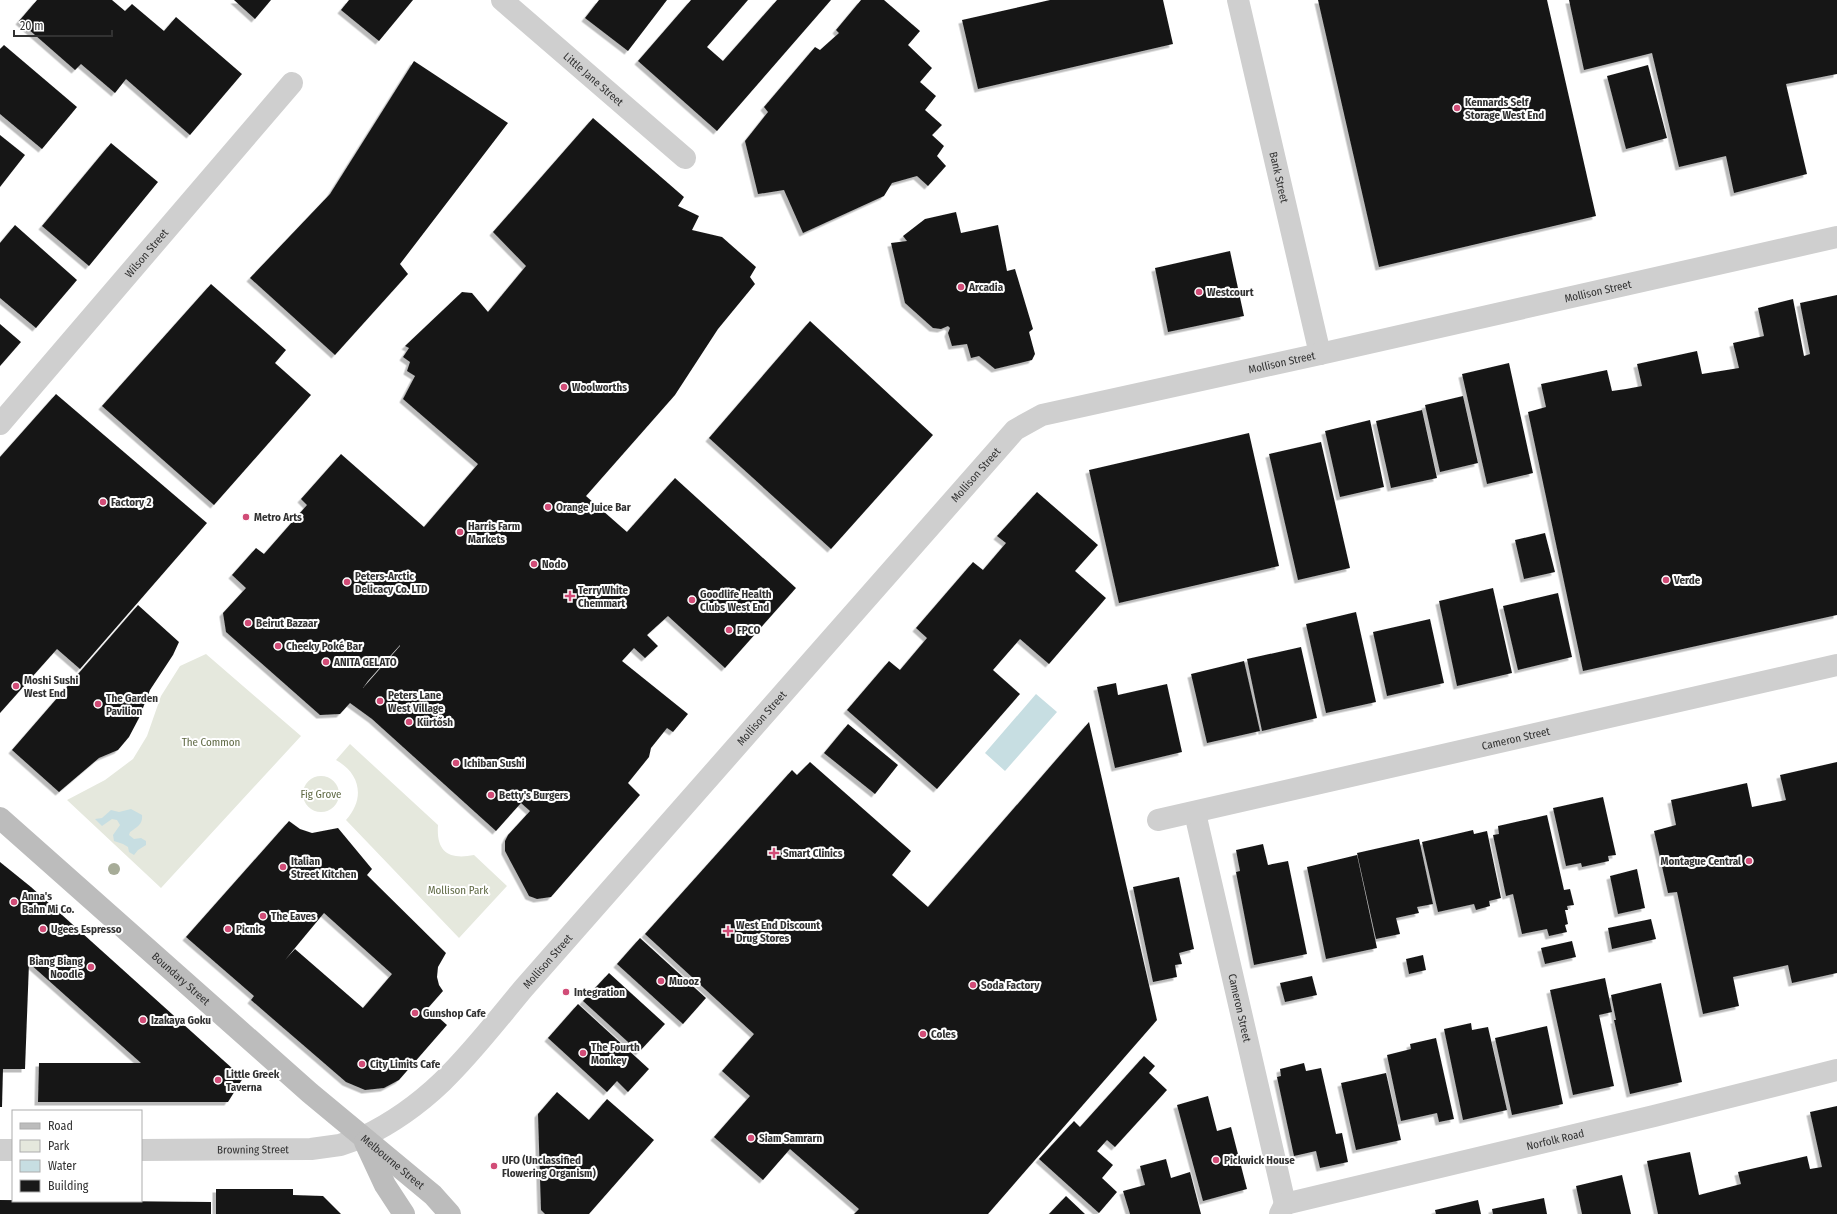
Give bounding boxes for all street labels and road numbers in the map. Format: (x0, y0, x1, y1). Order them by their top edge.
street label: Little Jane Street (561, 50, 626, 109)
street label: Bank Street (1266, 151, 1291, 205)
street label: Wilson Street (122, 226, 171, 280)
street label: Mollison Street (1563, 278, 1633, 305)
street label: Mollison Street (1247, 349, 1317, 377)
street label: Mollison Street (949, 445, 1004, 505)
street label: Mollison Street (734, 688, 790, 748)
street label: Cameron Street (1481, 725, 1552, 753)
street label: Mollison Street (520, 931, 575, 991)
street label: Boundary Street (149, 950, 213, 1008)
street label: Cameron Street (1225, 973, 1254, 1044)
street label: Norfolk Road (1525, 1127, 1585, 1153)
street label: Melbourne Street (358, 1132, 427, 1192)
street label: Browning Street (217, 1143, 289, 1157)

